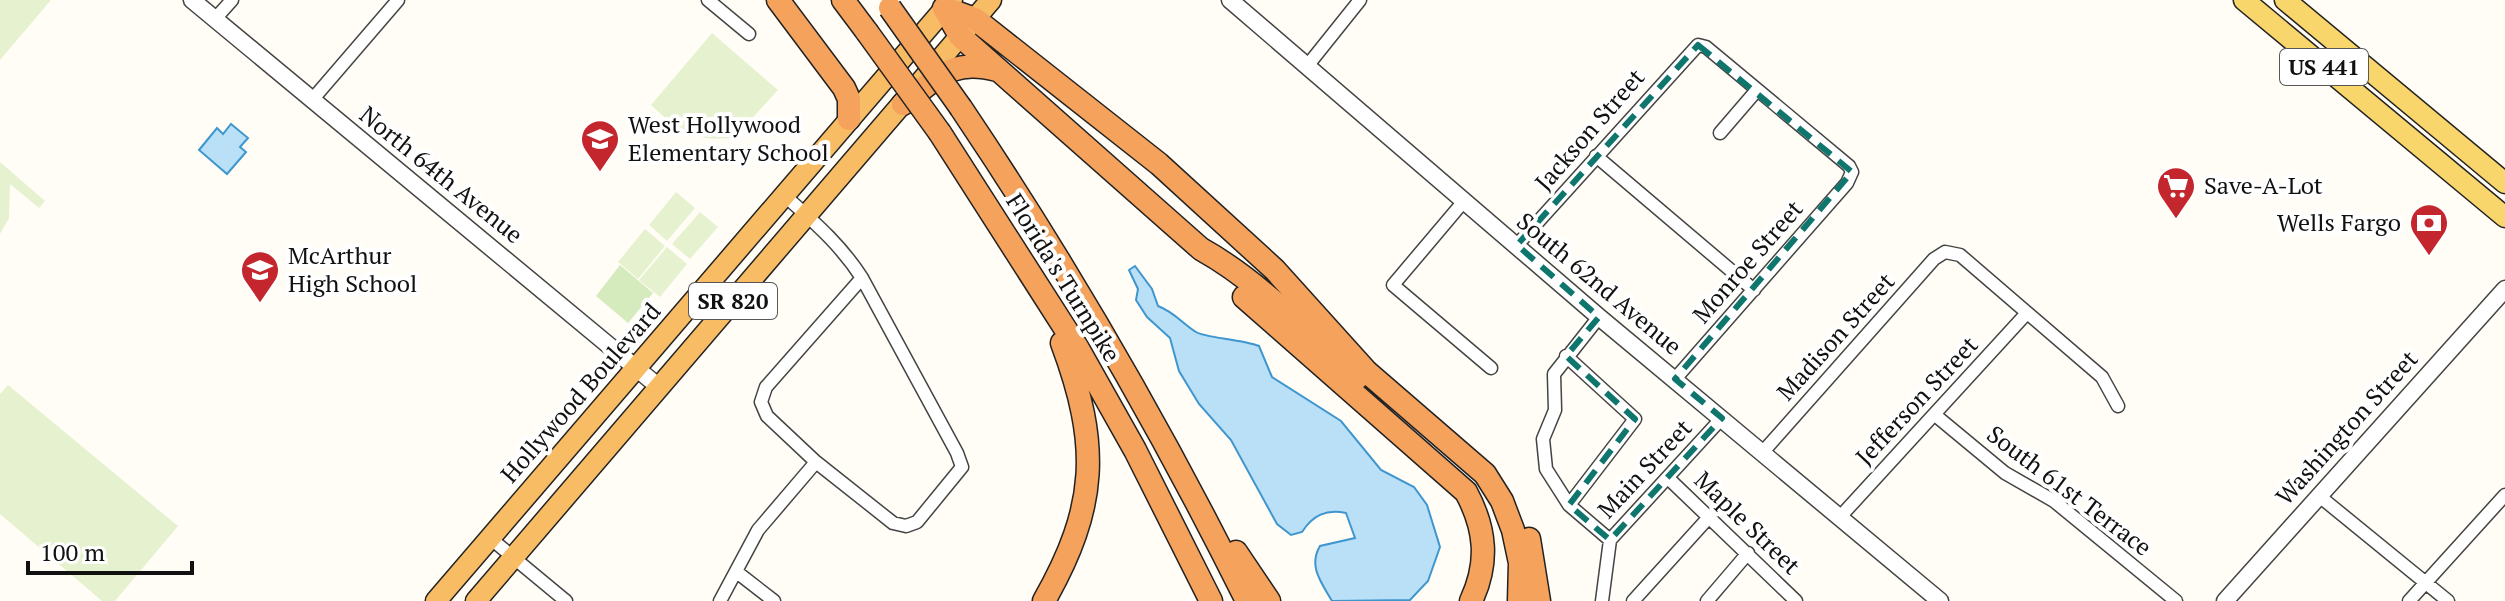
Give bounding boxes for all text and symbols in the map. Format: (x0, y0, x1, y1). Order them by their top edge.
road number: US 441 (2280, 49, 2368, 85)
street label: Jackson Street (1527, 62, 1651, 197)
street label: North 64th Avenue (353, 98, 530, 250)
place label: West Hollywood Elementary School (628, 108, 829, 168)
school or university icon: West Hollywood Elementary School (579, 118, 621, 173)
supermarket icon: Save-A-Lot (2155, 165, 2197, 220)
place label: Save-A-Lot (2204, 169, 2323, 201)
street label: Florida's Turnpike (999, 187, 1128, 368)
street label: Monroe Street (1685, 193, 1809, 329)
bank icon: Wells Fargo (2408, 202, 2450, 257)
street label: South 62nd Avenue (1511, 205, 1689, 362)
place label: Wells Fargo (2277, 206, 2401, 238)
place label: McArthur High School (288, 239, 417, 299)
school or university icon: McArthur High School (239, 249, 281, 304)
street label: Madison Street (1769, 266, 1901, 407)
road number: SR 820 (689, 283, 777, 319)
street label: Hollywood Boulevard (493, 296, 667, 489)
street label: Jefferson Street (1848, 329, 1984, 472)
street label: Washington Street (2268, 343, 2424, 512)
street label: Main Street (1590, 412, 1698, 525)
street label: South 61st Terrace (1981, 418, 2158, 563)
street label: Maple Street (1688, 464, 1808, 581)
scale bar (28, 525, 192, 575)
text: 100 m (40, 536, 105, 568)

